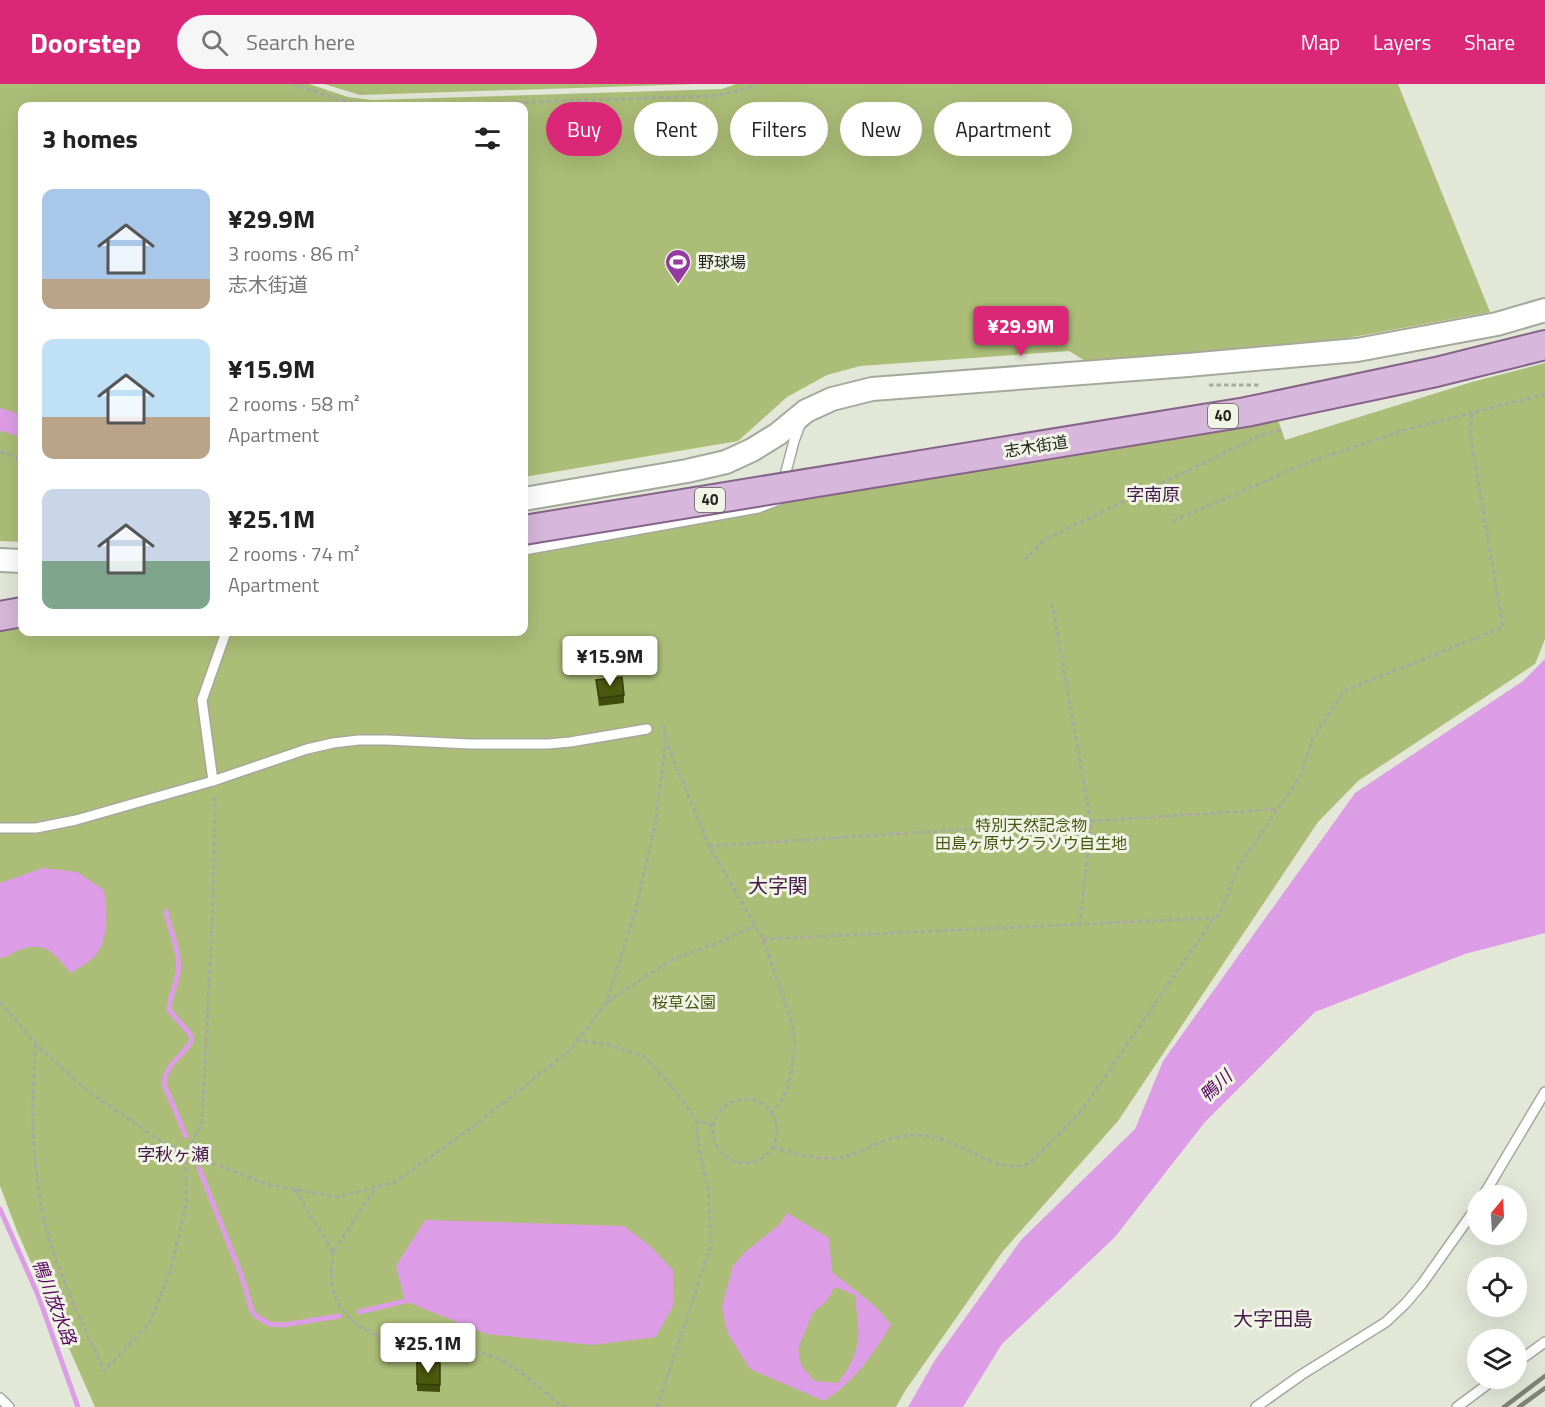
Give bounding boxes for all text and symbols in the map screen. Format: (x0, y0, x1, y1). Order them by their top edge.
search box (177, 15, 597, 69)
text: Doorstep (30, 21, 141, 64)
text: Search here (246, 25, 355, 59)
icon: search (198, 26, 231, 59)
text: Map (1301, 26, 1340, 58)
text: Layers (1373, 26, 1431, 58)
text: Share (1464, 26, 1515, 58)
chip: Buy (546, 102, 622, 156)
chip: Rent (634, 102, 718, 156)
chip: Filters (730, 102, 828, 156)
chip: New (840, 102, 922, 156)
chip: Apartment (934, 102, 1072, 156)
text: 3 homes (42, 119, 138, 158)
icon: filters (471, 122, 504, 155)
text: ¥29.9M (228, 199, 315, 238)
icon: home (90, 213, 162, 285)
text: 3 rooms · 86 m² (228, 238, 360, 269)
sports icon: 野球場 (663, 247, 693, 285)
place label: 野球場 (698, 250, 746, 274)
text: 志木街道 (228, 269, 308, 300)
pin: ¥29.9M (972, 306, 1070, 357)
text: ¥29.9M (987, 310, 1055, 341)
text: ¥15.9M (228, 349, 315, 388)
icon: home (90, 363, 162, 435)
text: 2 rooms · 58 m² (228, 388, 360, 419)
road number: 40 (1208, 404, 1238, 428)
text: Apartment (228, 419, 319, 450)
street label: 志木街道 (1003, 429, 1069, 463)
district label: 字南原 (1126, 481, 1180, 508)
road number: 40 (695, 488, 725, 512)
text: ¥25.1M (228, 499, 315, 538)
icon: home (90, 513, 162, 585)
text: 2 rooms · 74 m² (228, 538, 360, 569)
text: Apartment (228, 569, 319, 600)
pin: ¥15.9M (561, 636, 659, 687)
text: ¥15.9M (576, 640, 644, 671)
park label: 特別天然記念物 田島ヶ原サクラソウ自生地 (935, 813, 1127, 855)
district label: 大字関 (748, 870, 808, 901)
park label: 桜草公園 (652, 990, 716, 1014)
water label: 鴨川 (1193, 1062, 1239, 1108)
district label: 字秋ヶ瀬 (137, 1141, 209, 1168)
north arrow (1467, 1185, 1527, 1245)
map controls (1467, 1185, 1527, 1389)
water label: 鴨川放水路 (26, 1255, 84, 1351)
button: locate (1467, 1257, 1527, 1317)
district label: 大字田島 (1233, 1303, 1313, 1334)
pin: ¥25.1M (379, 1323, 477, 1374)
text: ¥25.1M (394, 1327, 462, 1358)
button: layers (1467, 1329, 1527, 1389)

